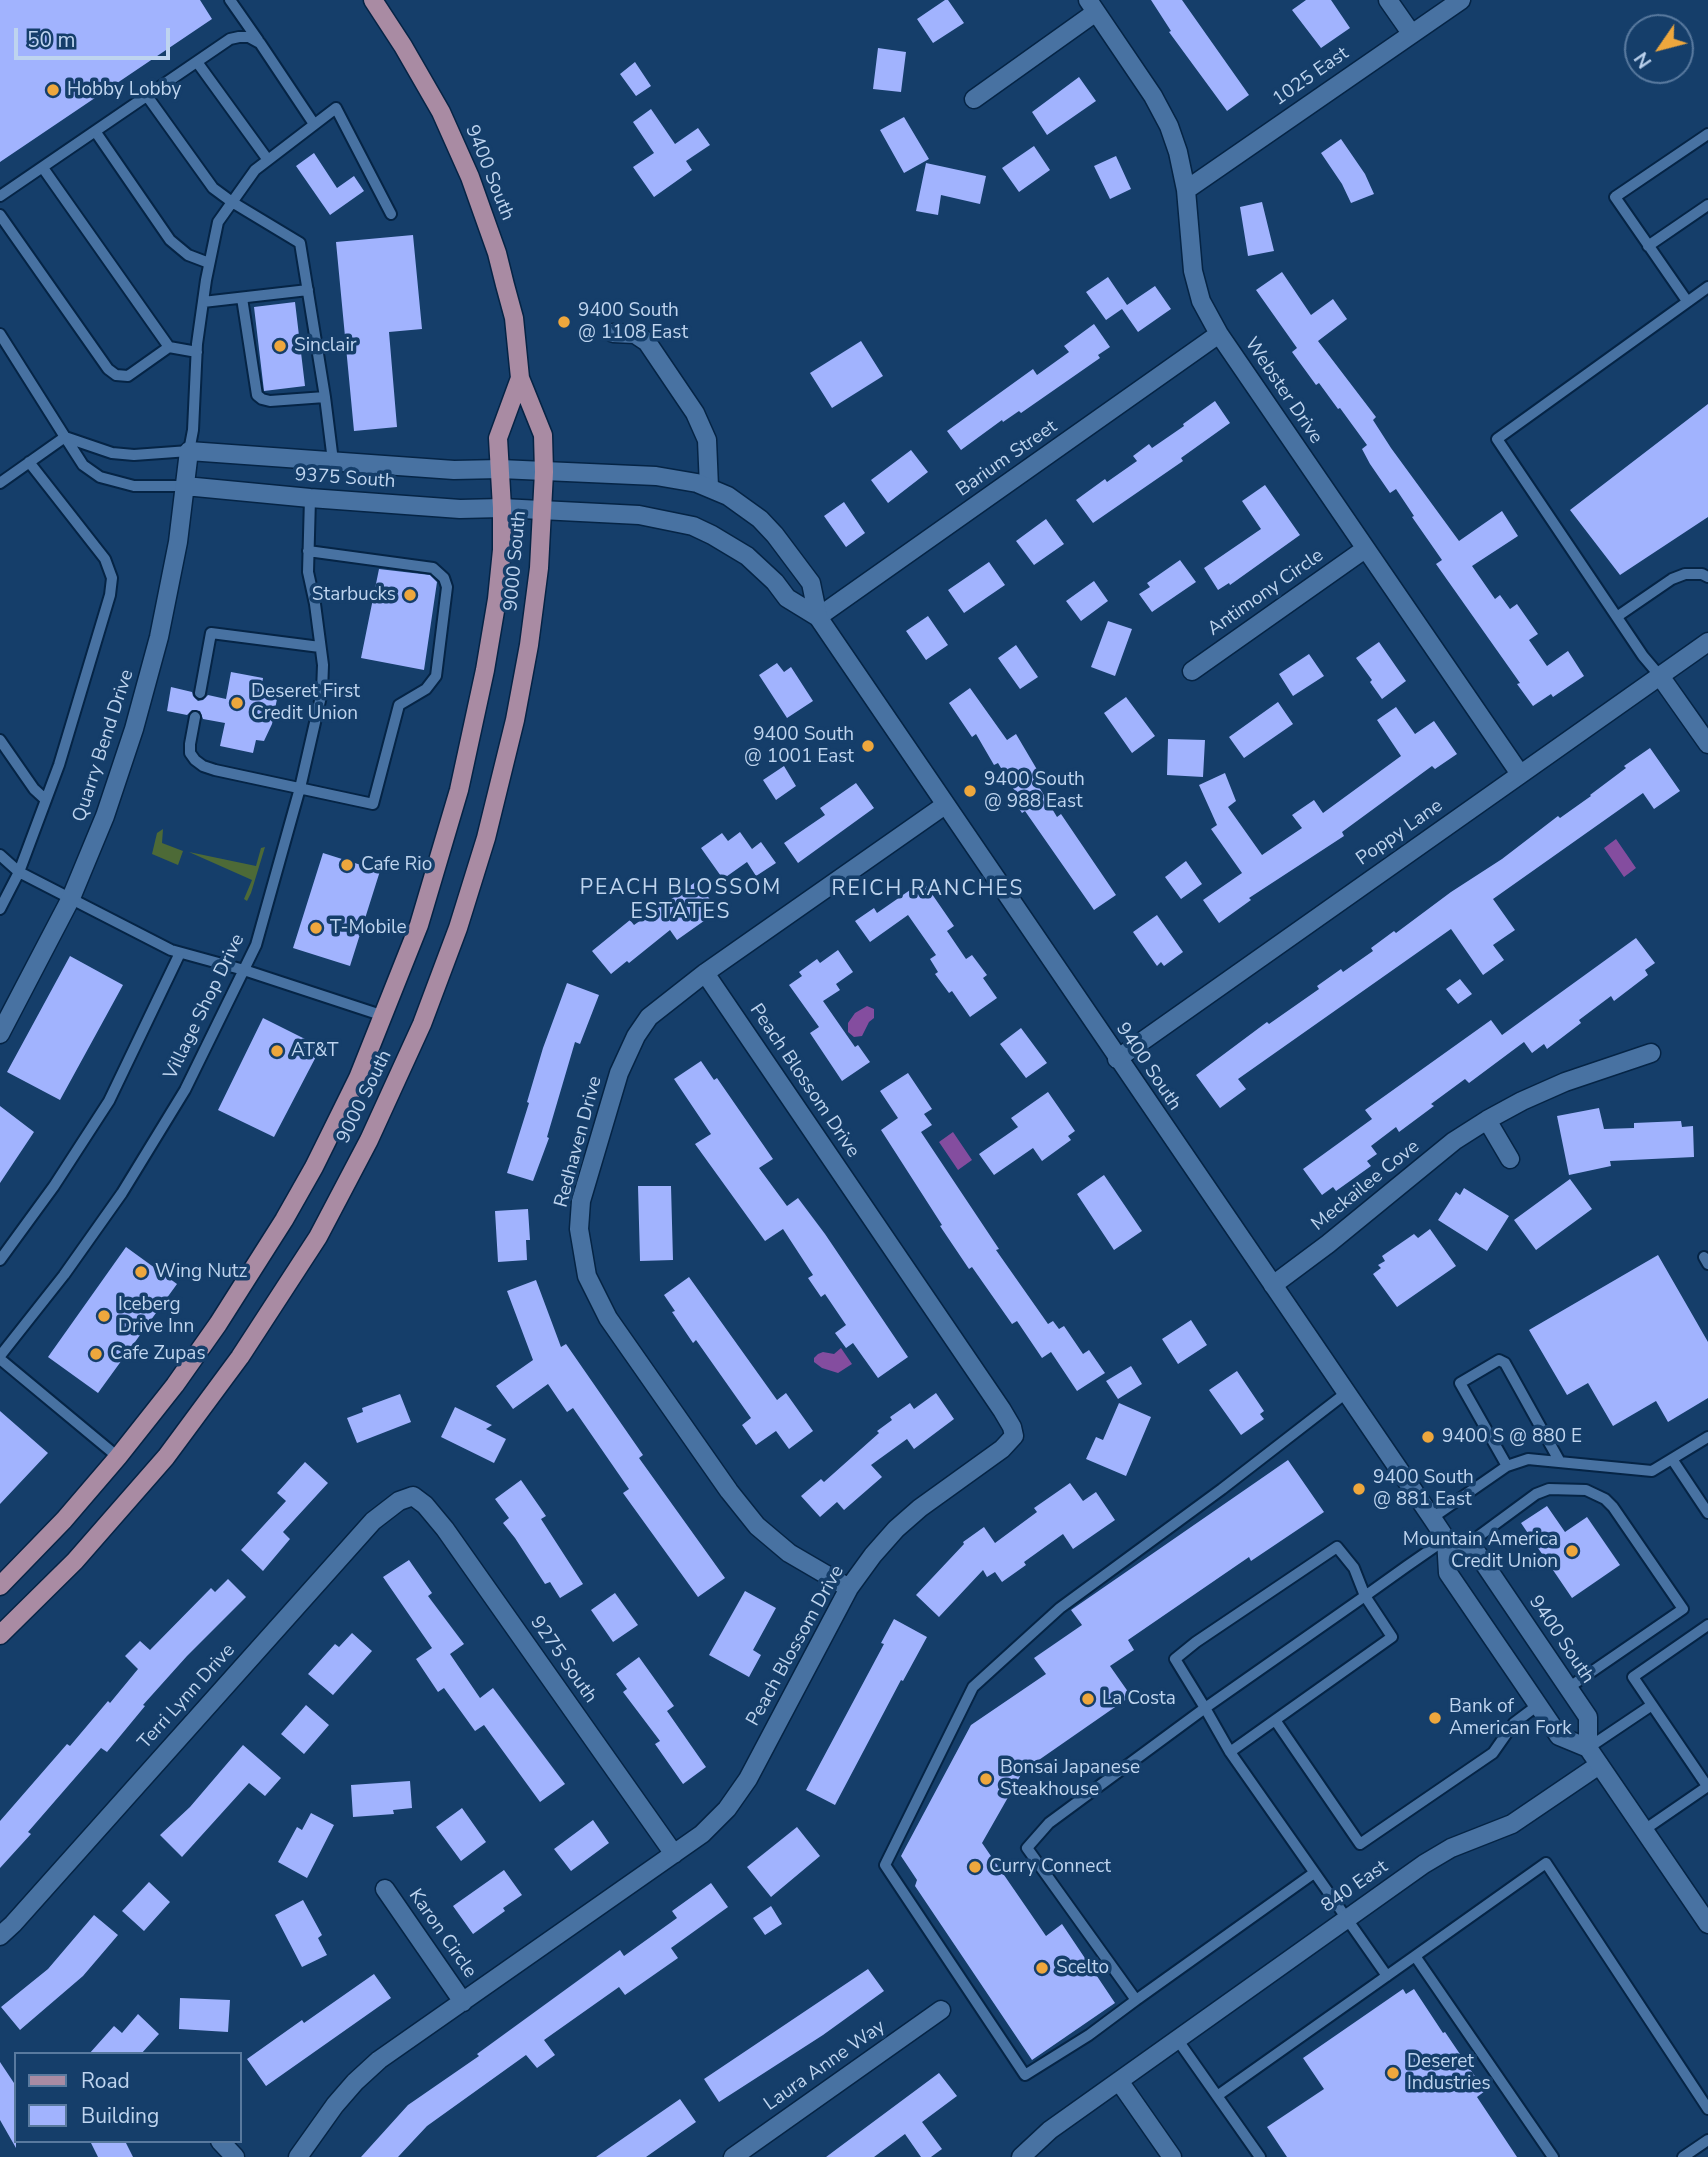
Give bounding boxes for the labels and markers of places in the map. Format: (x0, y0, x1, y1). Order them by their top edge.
place label: Hobby Lobby (67, 79, 181, 101)
marker: Hobby Lobby (45, 82, 61, 98)
place label: 9400 South @ 1108 East (578, 300, 688, 344)
marker: 9400 South @ 1108 East (556, 314, 572, 330)
place label: Sinclair (294, 335, 357, 357)
marker: Sinclair (272, 338, 288, 354)
place label: Starbucks (312, 584, 396, 606)
marker: Starbucks (402, 587, 418, 603)
place label: Deseret First Credit Union (251, 681, 360, 725)
marker: Deseret First Credit Union (229, 695, 245, 711)
place label: 9400 South @ 1001 East (744, 724, 854, 768)
marker: 9400 South @ 1001 East (860, 738, 876, 754)
place label: 9400 South @ 988 East (984, 769, 1085, 813)
marker: 9400 South @ 988 East (962, 783, 978, 799)
place label: Cafe Rio (361, 854, 432, 876)
marker: Cafe Rio (339, 857, 355, 873)
place label: T-Mobile (330, 917, 407, 939)
marker: T-Mobile (308, 920, 324, 936)
place label: AT&T (291, 1040, 338, 1062)
marker: AT&T (269, 1043, 285, 1059)
place label: Wing Nutz (155, 1261, 247, 1283)
marker: Wing Nutz (133, 1264, 149, 1280)
place label: Iceberg Drive Inn (118, 1294, 194, 1338)
marker: Iceberg Drive Inn (96, 1308, 112, 1324)
place label: Cafe Zupas (110, 1343, 206, 1365)
marker: Cafe Zupas (88, 1346, 104, 1362)
place label: 9400 S @ 880 E (1442, 1426, 1582, 1448)
marker: 9400 S @ 880 E (1420, 1429, 1436, 1445)
place label: 9400 South @ 881 East (1373, 1467, 1474, 1511)
marker: 9400 South @ 881 East (1351, 1481, 1367, 1497)
place label: Mountain America Credit Union (1403, 1529, 1558, 1573)
marker: Mountain America Credit Union (1564, 1543, 1580, 1559)
place label: La Costa (1102, 1688, 1176, 1710)
marker: La Costa (1080, 1691, 1096, 1707)
place label: Bank of American Fork (1449, 1696, 1572, 1740)
marker: Bank of American Fork (1427, 1710, 1443, 1726)
place label: Bonsai Japanese Steakhouse (1000, 1757, 1140, 1801)
marker: Bonsai Japanese Steakhouse (978, 1771, 994, 1787)
place label: Curry Connect (989, 1856, 1111, 1878)
marker: Curry Connect (967, 1859, 983, 1875)
place label: Scelto (1056, 1957, 1109, 1979)
marker: Scelto (1034, 1960, 1050, 1976)
place label: Deseret Industries (1407, 2051, 1491, 2095)
marker: Deseret Industries (1385, 2065, 1401, 2081)

